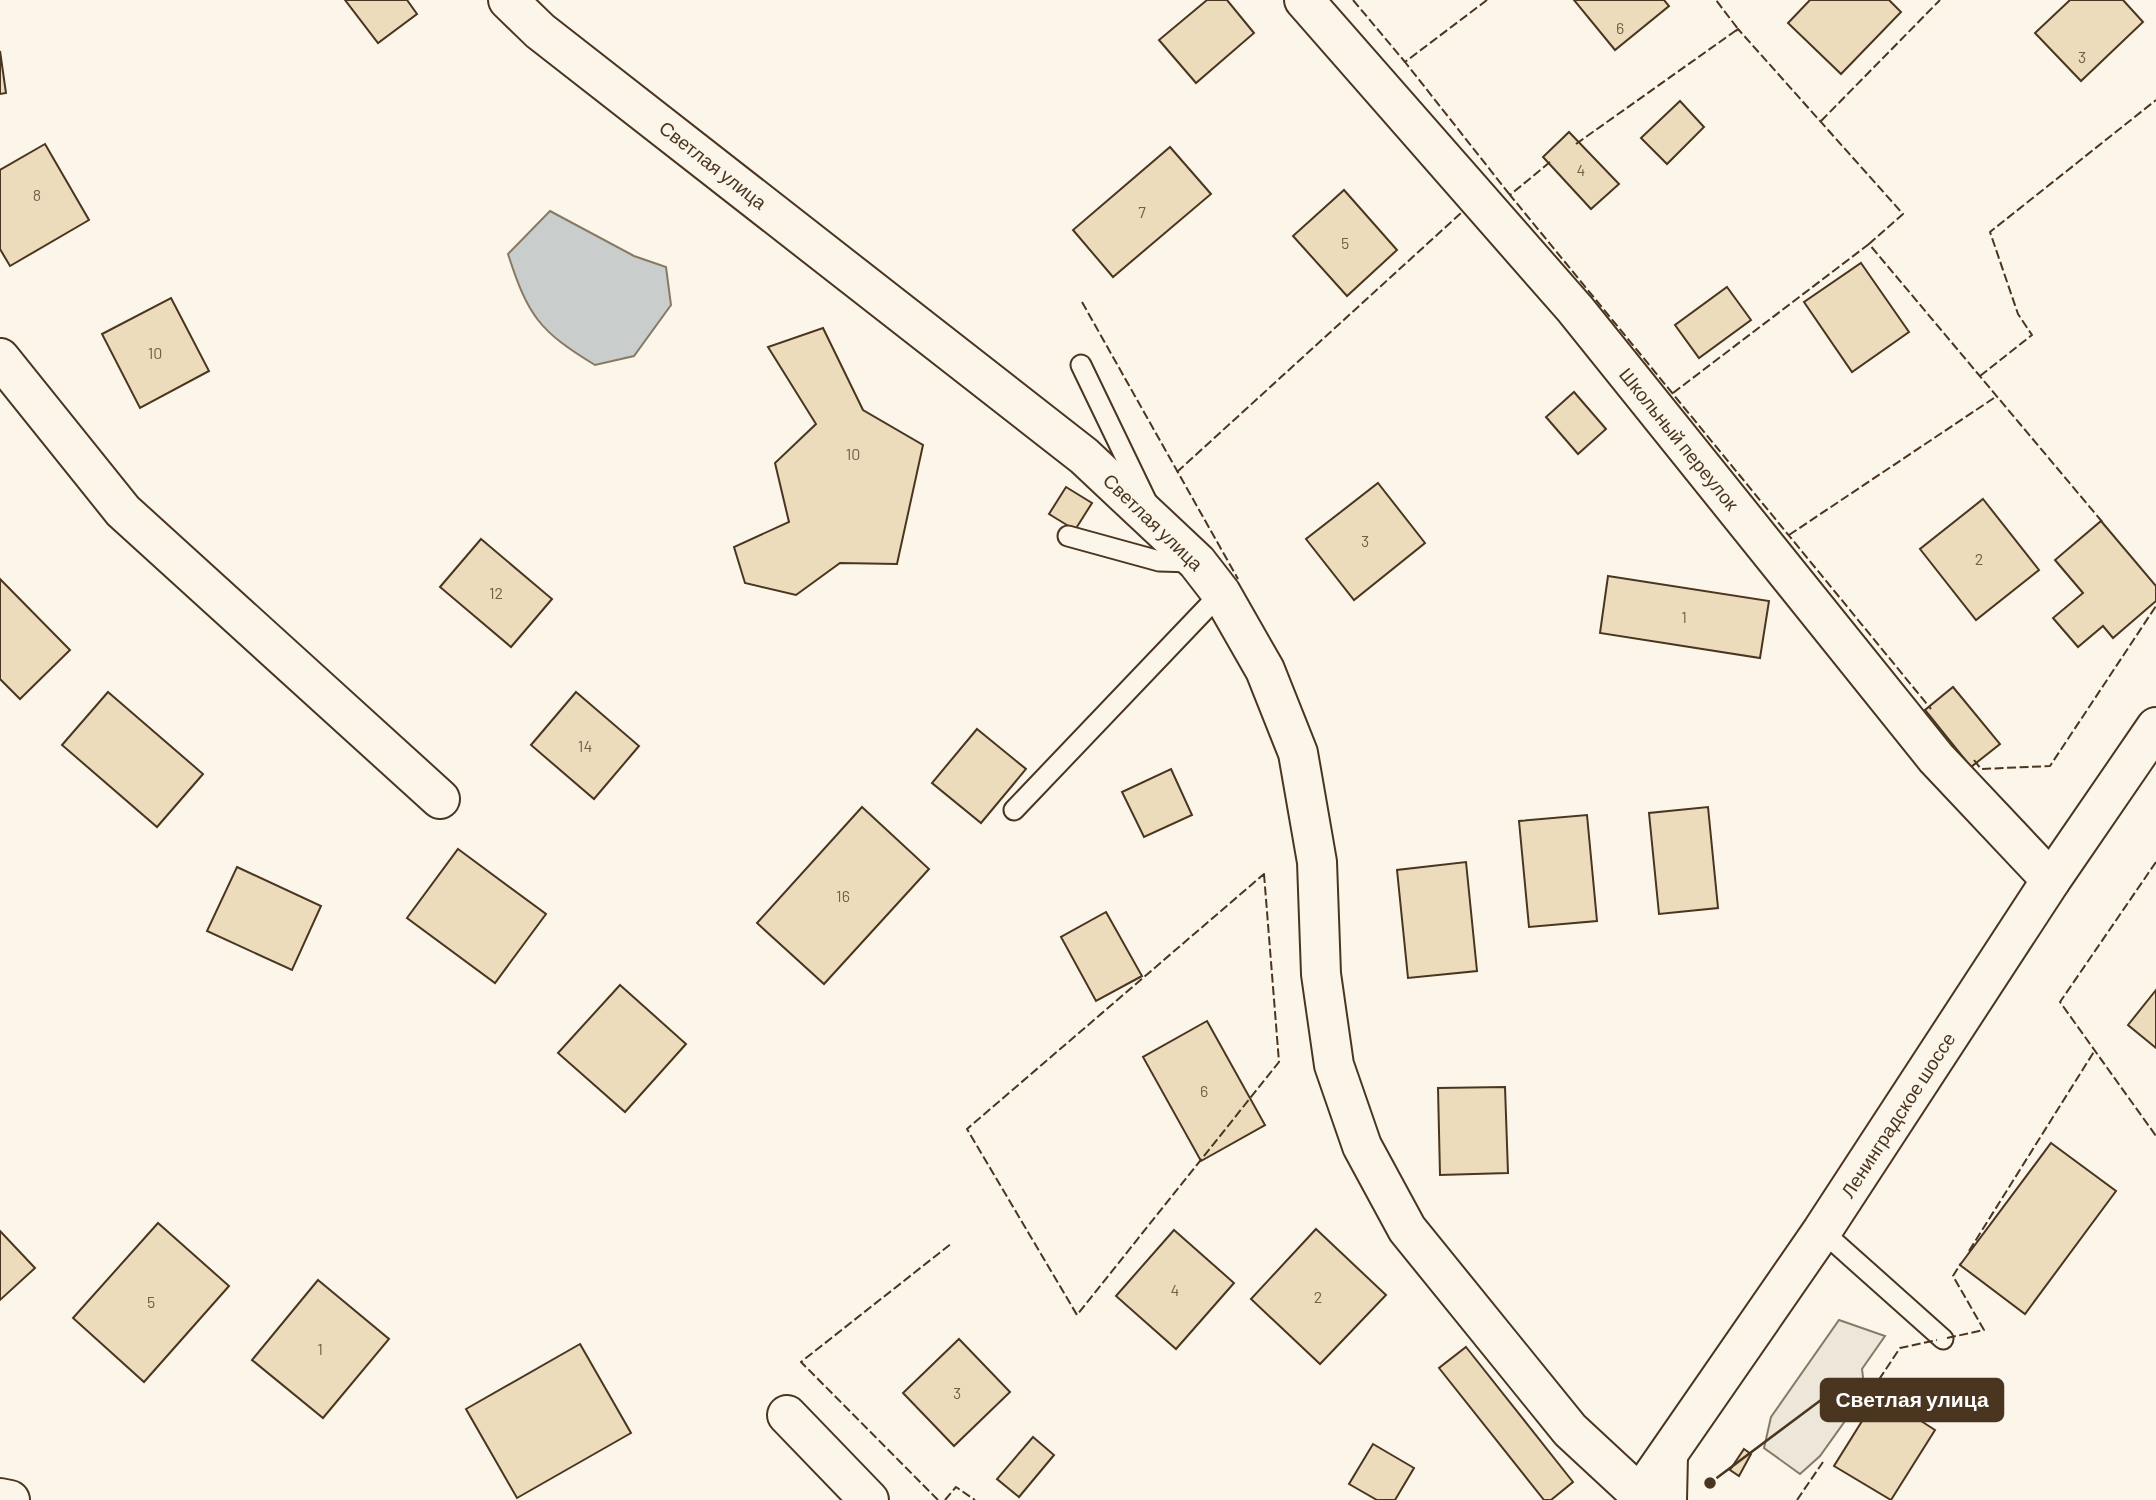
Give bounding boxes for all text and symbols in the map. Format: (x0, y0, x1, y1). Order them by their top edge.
house number: 6 (1616, 18, 1624, 37)
house number: 3 (2078, 47, 2086, 66)
street label: Светлая улица (655, 116, 772, 214)
house number: 4 (1577, 160, 1585, 179)
house number: 8 (33, 185, 41, 204)
house number: 7 (1138, 202, 1146, 221)
house number: 5 (1341, 233, 1349, 252)
house number: 10 (148, 343, 162, 362)
street label: Школьный переулок (1615, 363, 1744, 515)
house number: 10 (846, 444, 860, 463)
street label: Светлая улица (1099, 468, 1208, 575)
house number: 3 (1361, 531, 1369, 550)
house number: 2 (1975, 549, 1983, 568)
house number: 12 (489, 583, 503, 602)
house number: 1 (1681, 607, 1687, 626)
house number: 14 (578, 736, 592, 755)
house number: 16 (836, 886, 850, 905)
street label: Ленинградское шоссе (1836, 1028, 1960, 1202)
house number: 6 (1200, 1081, 1208, 1100)
house number: 4 (1171, 1280, 1179, 1299)
house number: 2 (1314, 1287, 1322, 1306)
house number: 5 (147, 1292, 155, 1311)
house number: 1 (317, 1339, 323, 1358)
callout: Светлая улица (1821, 1379, 2003, 1421)
house number: 3 (953, 1383, 961, 1402)
text: Светлая улица (1835, 1386, 1989, 1411)

